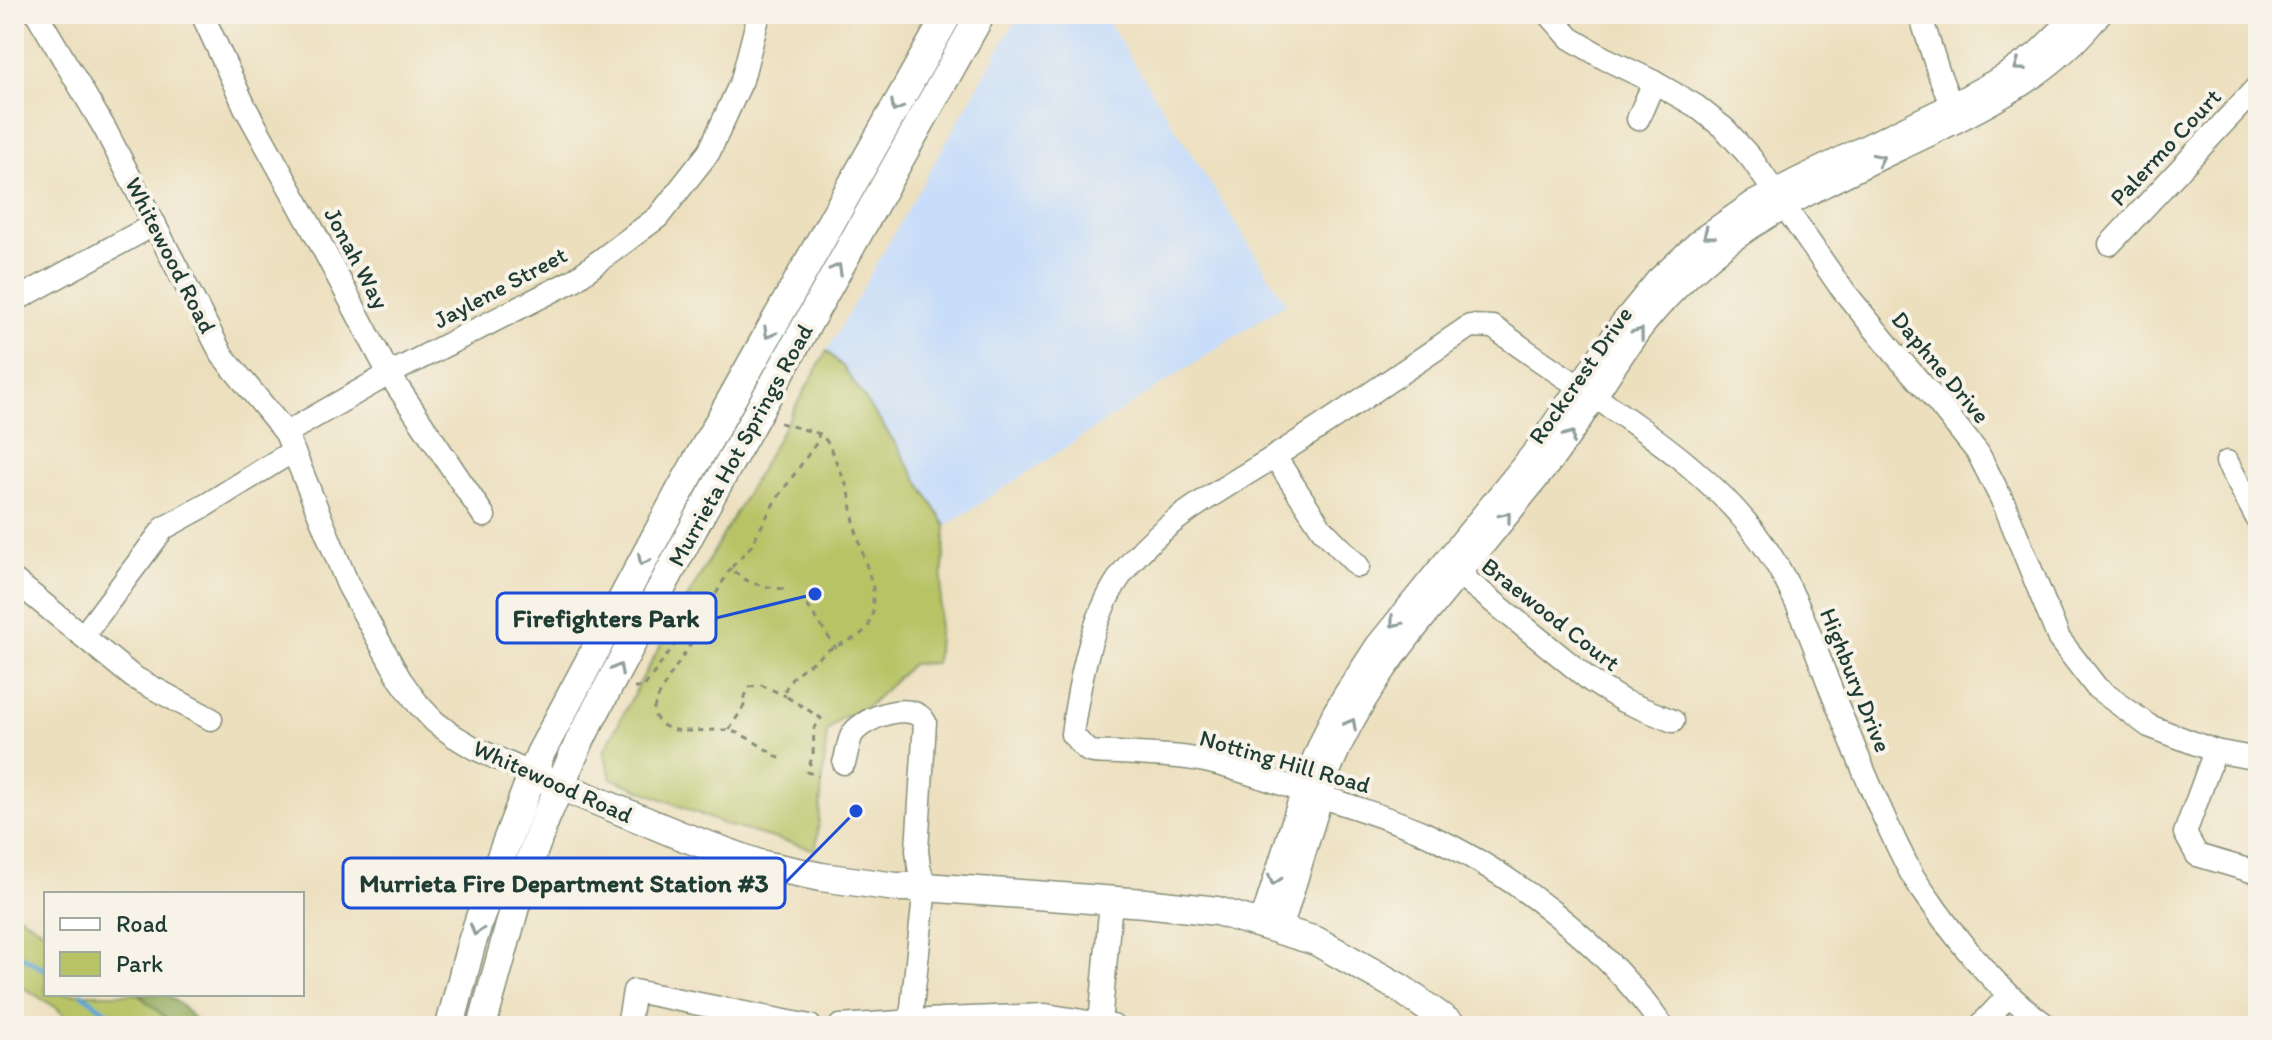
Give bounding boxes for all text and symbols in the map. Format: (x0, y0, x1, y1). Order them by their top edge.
one-way arrow (2013, 56, 2028, 71)
street label: Palermo Court (2103, 82, 2227, 212)
one-way arrow (890, 98, 906, 112)
one-way arrow (1870, 154, 1885, 169)
street label: Whitewood Road (119, 172, 223, 338)
street label: Jonah Way (318, 202, 396, 314)
one-way arrow (1702, 225, 1717, 239)
street label: Jaylene Street (428, 240, 572, 334)
one-way arrow (827, 264, 843, 278)
street label: Rockcrest Drive (1522, 301, 1638, 449)
street label: Daphne Drive (1886, 305, 1996, 429)
street label: Murrieta Hot Springs Road (661, 319, 819, 571)
one-way arrow (763, 324, 779, 339)
one-way arrow (1629, 327, 1644, 341)
one-way arrow (1560, 430, 1575, 444)
one-way arrow (1496, 511, 1511, 526)
street label: Braewood Court (1476, 551, 1626, 677)
one-way arrow (637, 552, 652, 567)
callout: Firefighters Park (497, 593, 716, 643)
text: Firefighters Park (512, 602, 700, 634)
street label: Highbury Drive (1814, 604, 1898, 756)
one-way arrow (1390, 613, 1405, 627)
one-way arrow (608, 663, 623, 677)
one-way arrow (1341, 718, 1356, 733)
street label: Notting Hill Road (1196, 723, 1374, 799)
street label: Whitewood Road (469, 733, 637, 829)
callout: Murrieta Fire Department Station #3 (343, 858, 785, 908)
text: Murrieta Fire Department Station #3 (359, 867, 769, 899)
one-way arrow (1267, 873, 1283, 886)
legend (44, 892, 304, 996)
text: Road (116, 909, 168, 938)
one-way arrow (470, 922, 486, 936)
text: Park (116, 949, 163, 978)

